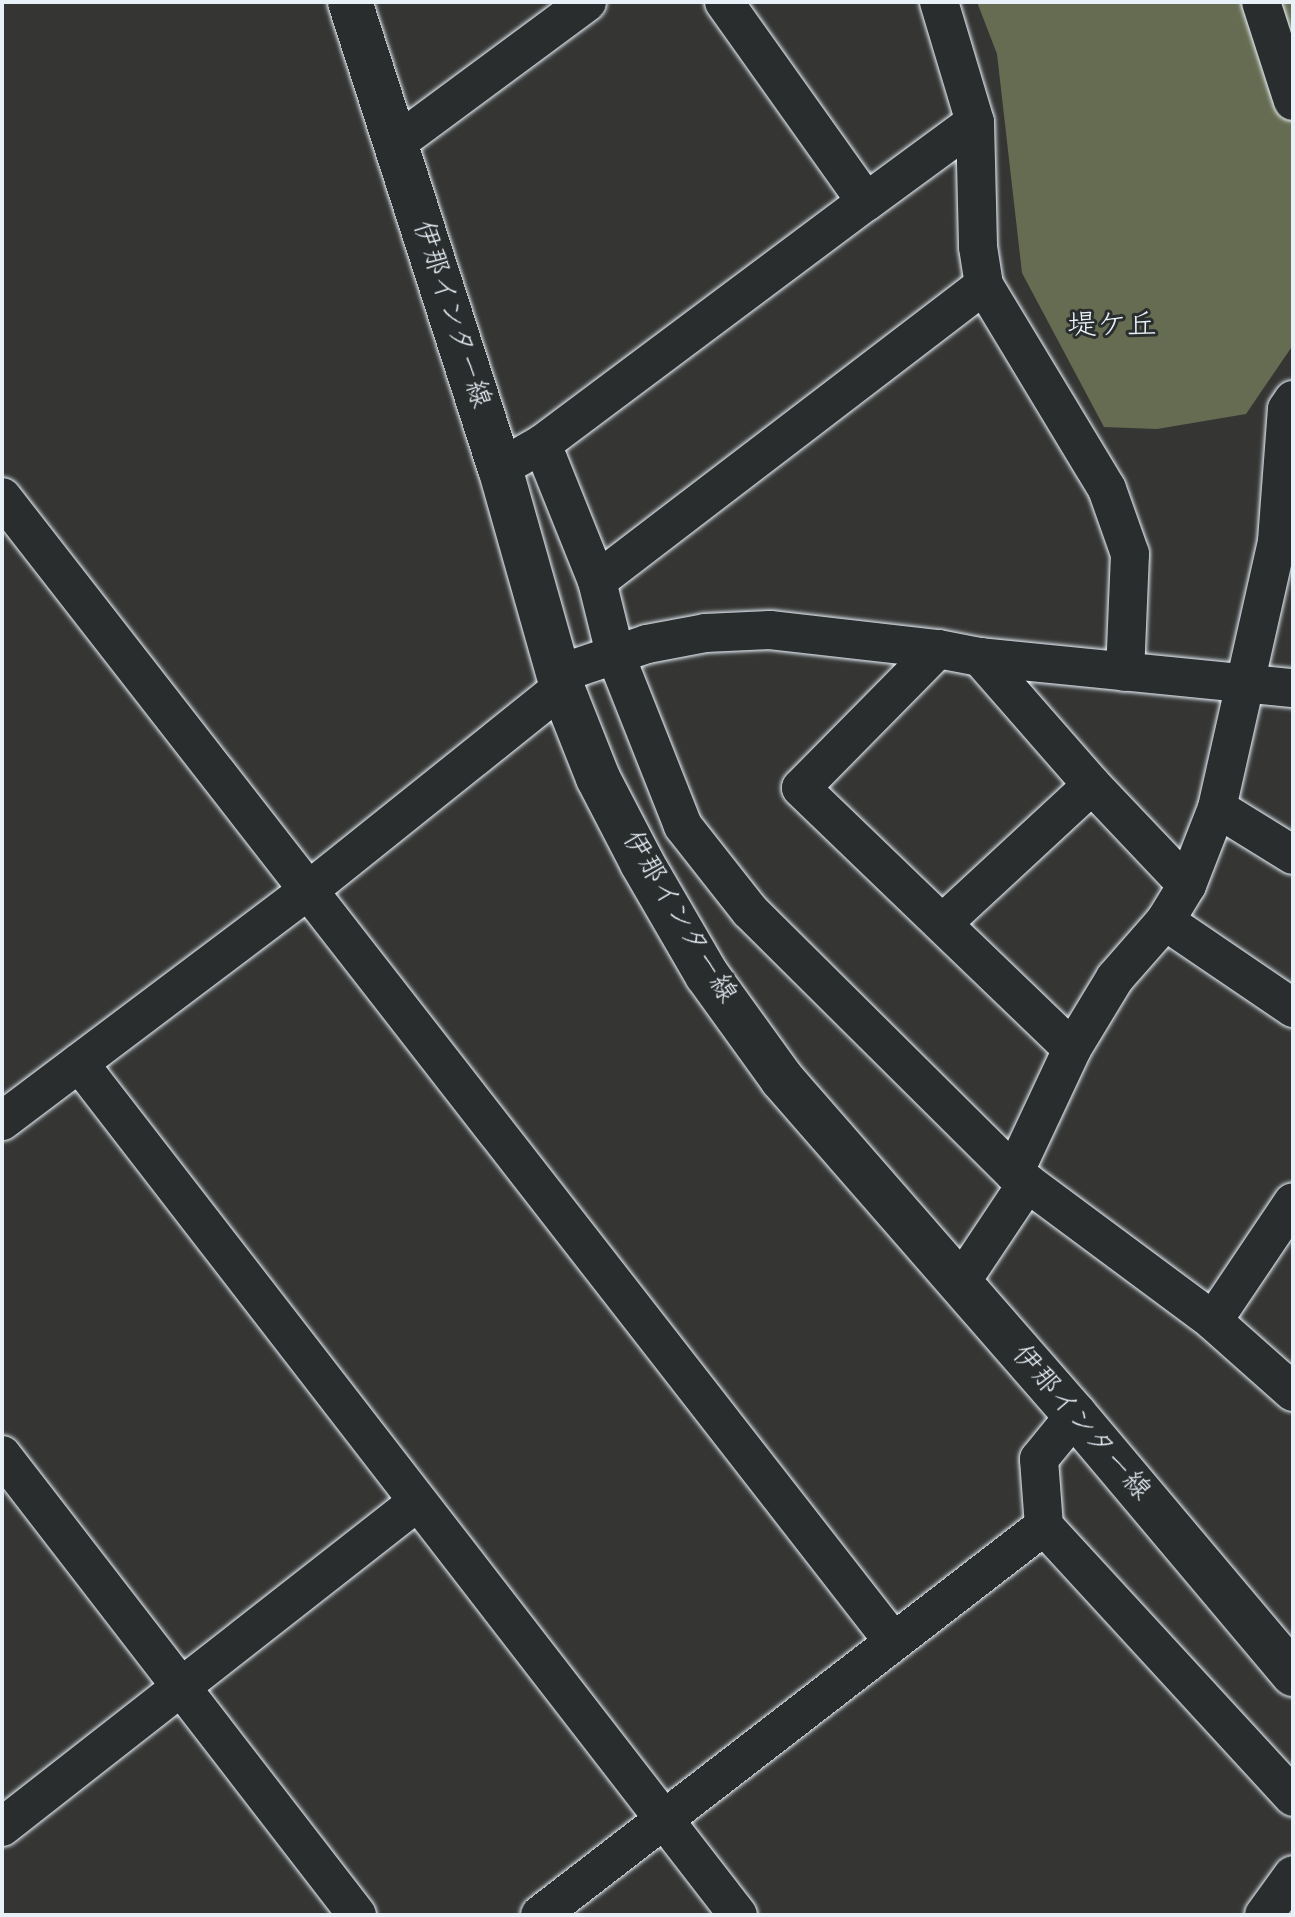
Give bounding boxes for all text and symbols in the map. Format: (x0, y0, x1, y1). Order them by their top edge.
street label: 伊那インター線 (404, 217, 496, 413)
district label: 堤ケ丘 (1067, 309, 1157, 345)
street label: 伊那インター線 (613, 825, 743, 1011)
street label: 伊那インター線 (1003, 1339, 1157, 1509)

